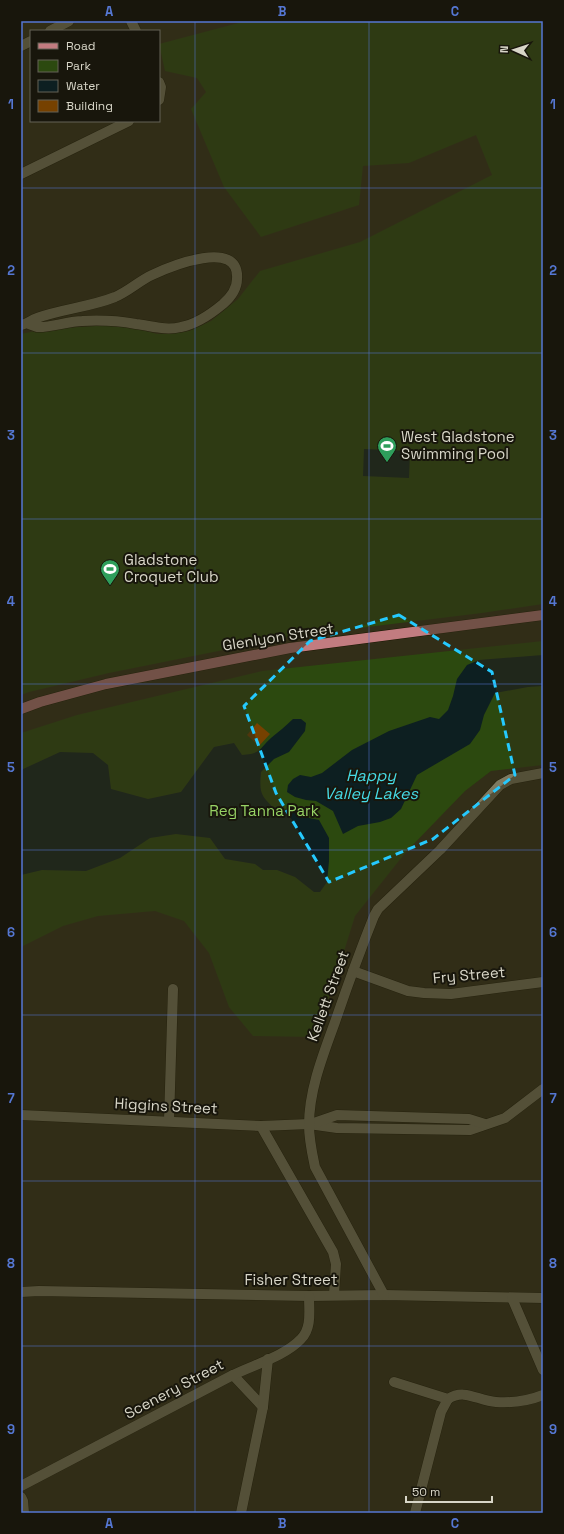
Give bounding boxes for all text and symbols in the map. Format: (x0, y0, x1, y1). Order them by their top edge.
text: A (105, 3, 114, 20)
text: B (278, 3, 287, 20)
text: C (451, 3, 459, 20)
legend (30, 30, 160, 122)
north arrow (494, 30, 534, 70)
text: Road (66, 38, 95, 54)
text: N (497, 45, 511, 54)
text: Park (66, 58, 91, 74)
text: Water (66, 78, 100, 94)
text: 1 (8, 96, 14, 113)
text: 1 (550, 96, 556, 113)
text: Building (66, 98, 113, 114)
text: 2 (7, 262, 15, 279)
text: 2 (549, 262, 557, 279)
text: 3 (7, 427, 15, 444)
place label: West Gladstone Swimming Pool (401, 427, 515, 463)
text: 3 (549, 427, 557, 444)
sports icon: West Gladstone Swimming Pool (376, 435, 398, 463)
place label: Gladstone Croquet Club (124, 550, 219, 586)
sports icon: Gladstone Croquet Club (99, 558, 121, 586)
text: 4 (7, 593, 15, 610)
text: 4 (549, 593, 557, 610)
street label: Glenlyon Street (221, 618, 335, 655)
text: 5 (7, 759, 15, 776)
text: 5 (549, 759, 557, 776)
water label: Happy Valley Lakes (324, 765, 418, 804)
park label: Reg Tanna Park (209, 801, 319, 820)
text: 6 (7, 924, 15, 941)
text: 6 (549, 924, 557, 941)
street label: Kellett Street (302, 948, 353, 1044)
street label: Fry Street (432, 962, 506, 987)
text: 7 (7, 1090, 15, 1107)
text: 7 (549, 1090, 557, 1107)
street label: Higgins Street (114, 1093, 218, 1118)
text: 8 (7, 1255, 15, 1272)
text: 8 (549, 1255, 557, 1272)
street label: Fisher Street (244, 1270, 338, 1289)
street label: Scenery Street (121, 1354, 227, 1423)
text: 9 (7, 1421, 15, 1438)
text: 9 (549, 1421, 557, 1438)
scale bar (406, 1478, 492, 1504)
text: 50 m (412, 1484, 440, 1500)
text: A (105, 1515, 114, 1532)
text: B (278, 1515, 287, 1532)
text: C (451, 1515, 459, 1532)

